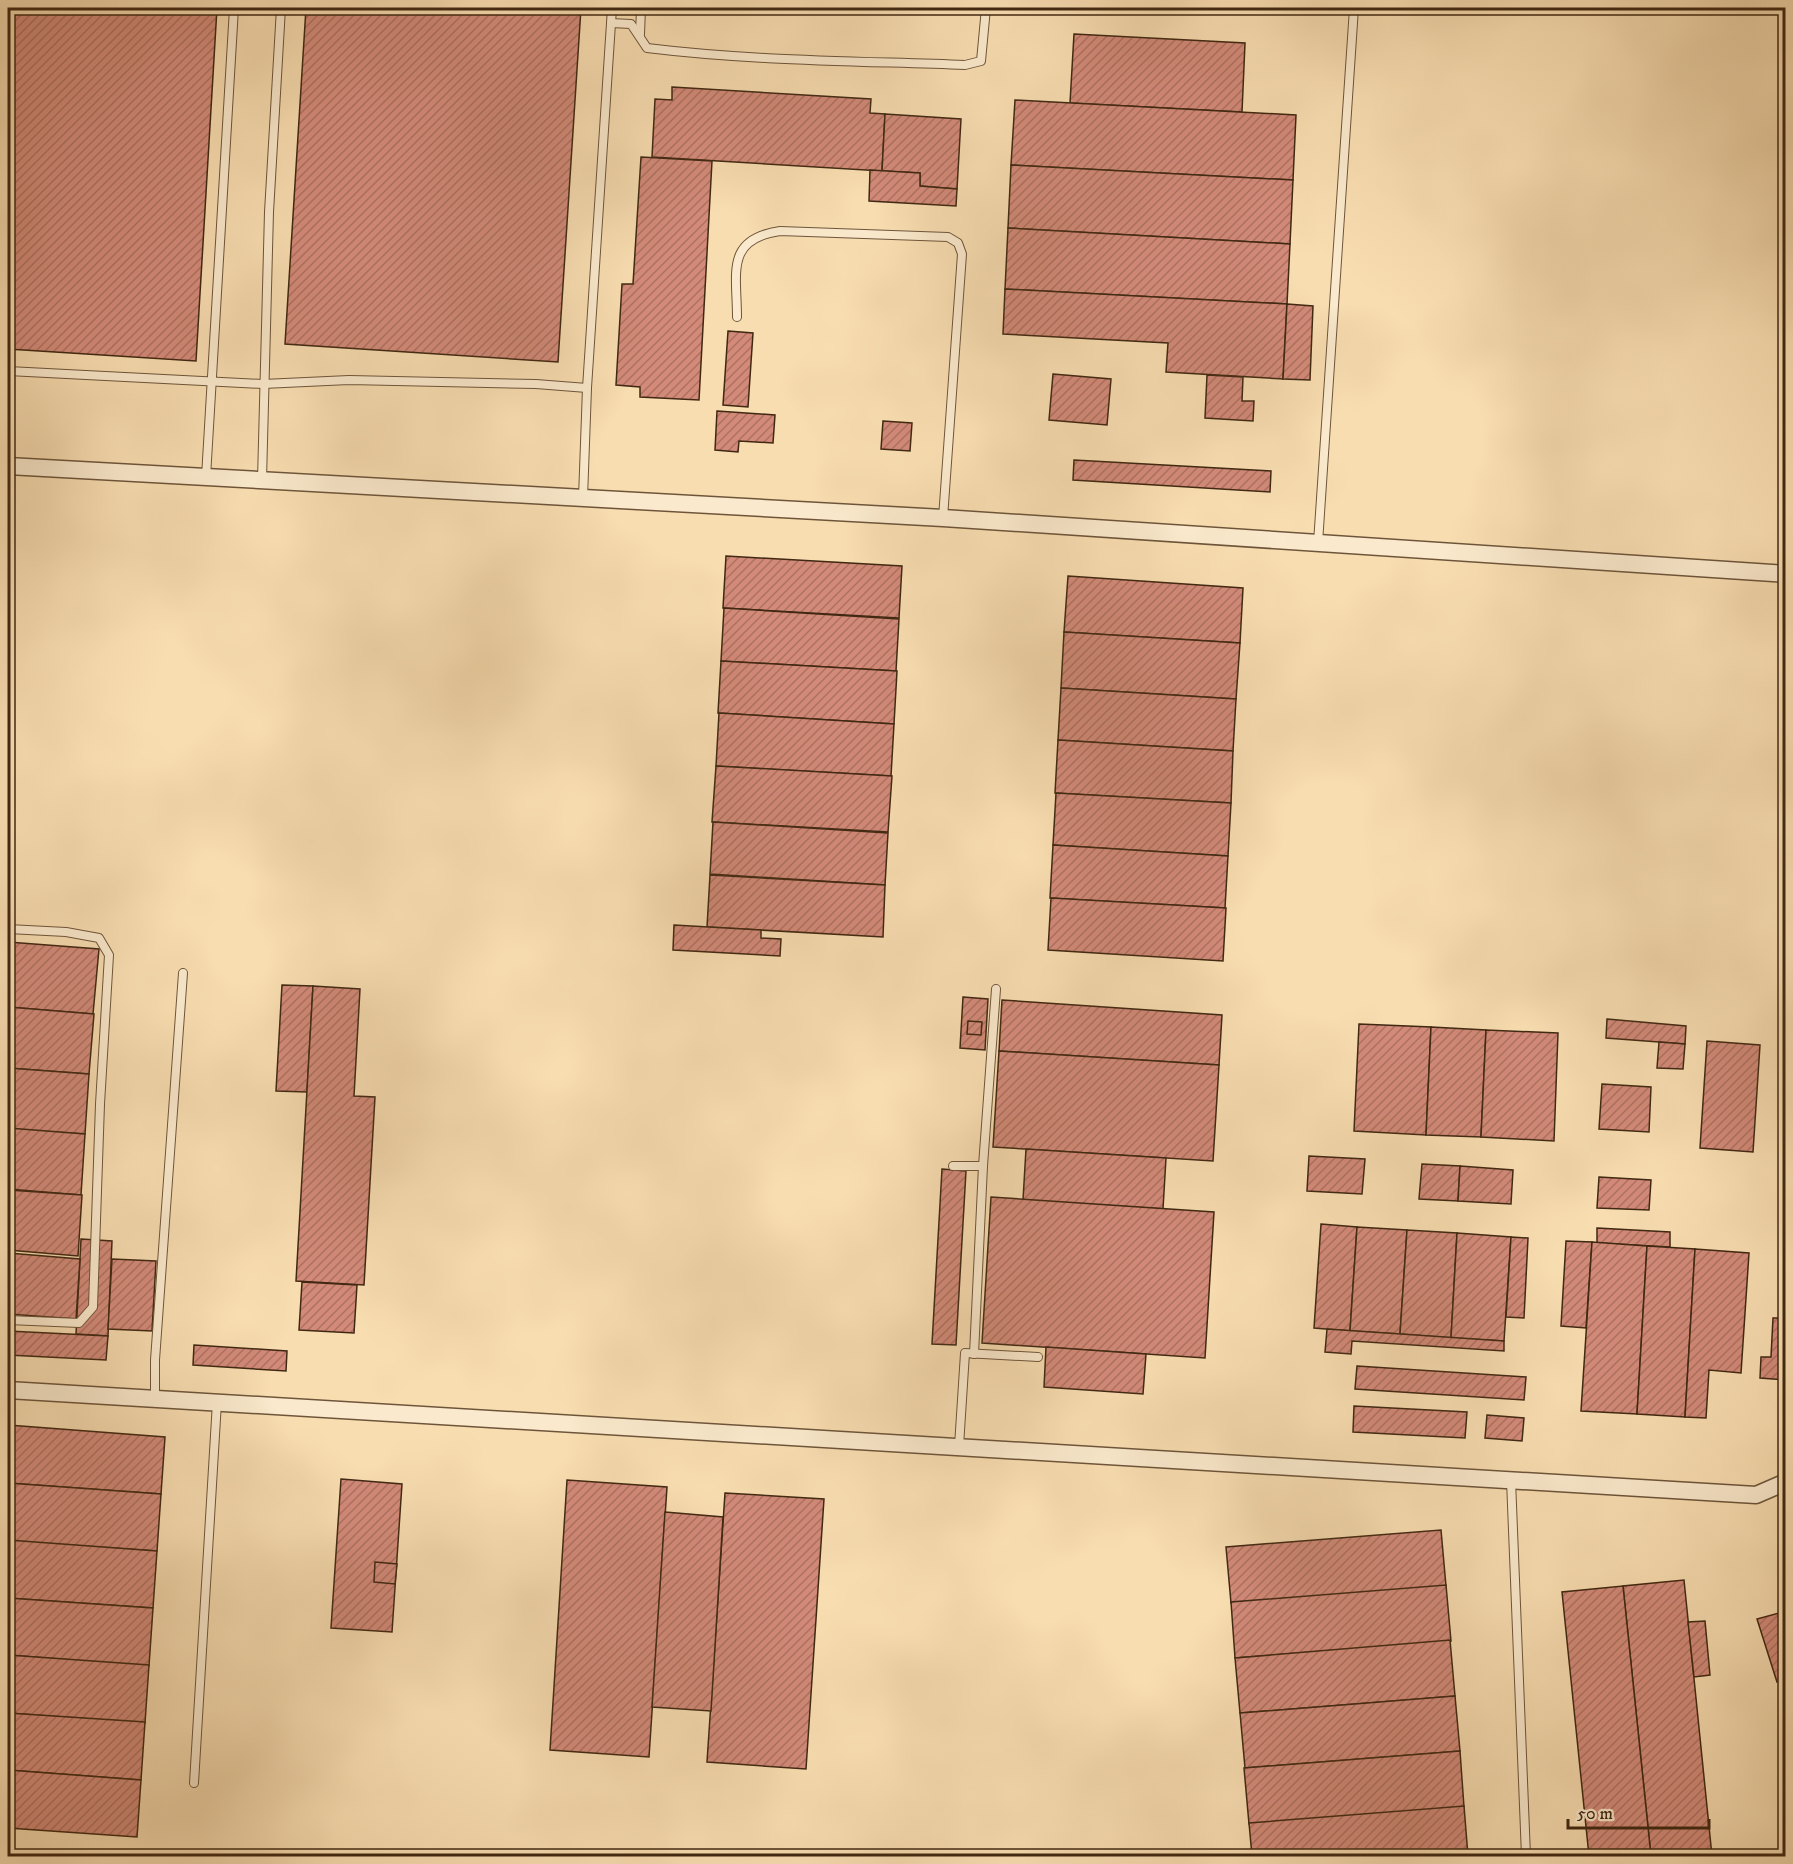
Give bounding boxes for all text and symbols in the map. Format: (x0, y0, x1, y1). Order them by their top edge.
scale bar (1568, 1792, 1709, 1830)
text: 50 m (1577, 1803, 1613, 1825)

